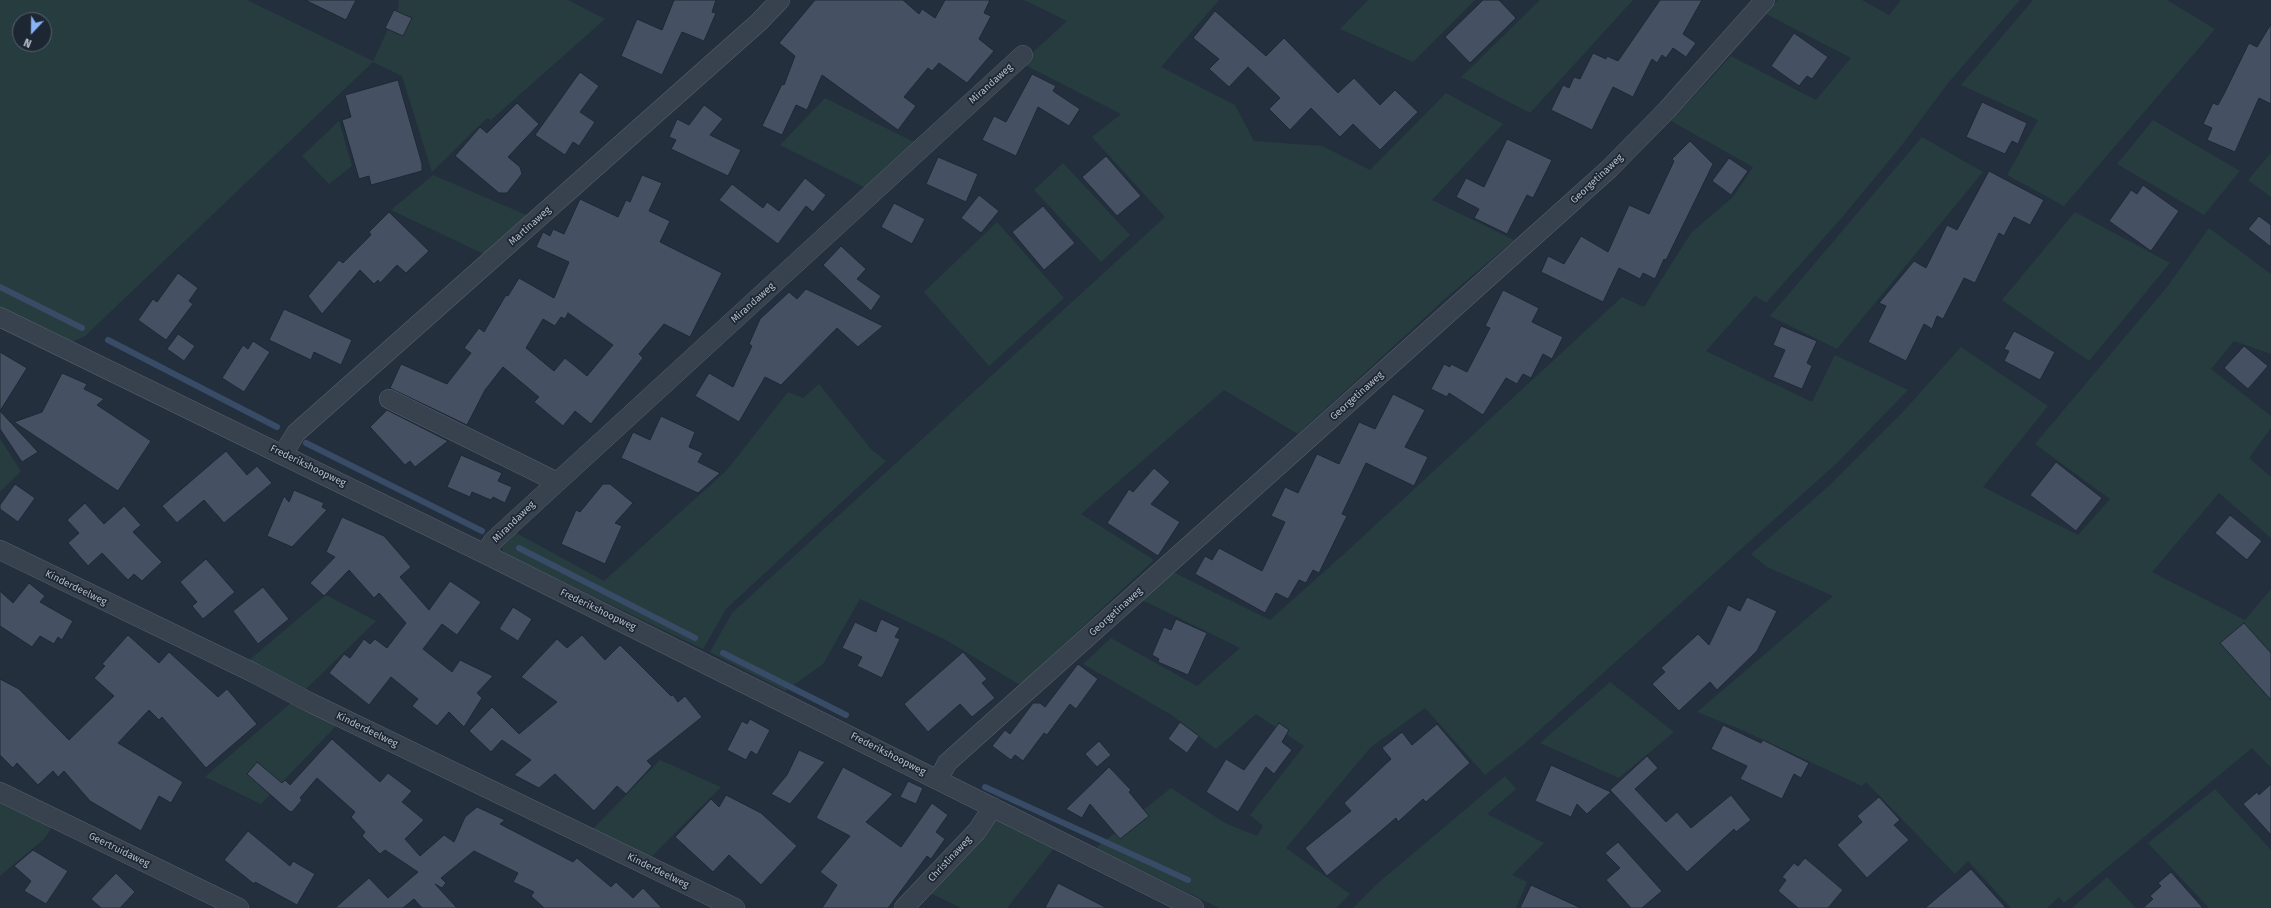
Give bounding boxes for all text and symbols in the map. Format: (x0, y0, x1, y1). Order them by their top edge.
north arrow (12, 12, 52, 52)
text: N (22, 35, 34, 50)
street label: Mirandaweg (967, 61, 1015, 107)
street label: Georgetinaweg (1568, 152, 1626, 206)
street label: Martinaweg (506, 204, 554, 248)
street label: Mirandaweg (729, 280, 777, 326)
street label: Georgetinaweg (1328, 369, 1386, 423)
street label: Frederikshoopweg (268, 442, 348, 490)
street label: Mirandaweg (490, 499, 538, 545)
street label: Kinderdeelweg (43, 568, 109, 608)
street label: Georgetinaweg (1087, 585, 1145, 639)
street label: Frederikshoopweg (558, 586, 638, 634)
street label: Kinderdeelweg (334, 710, 400, 750)
street label: Frederikshoopweg (848, 730, 928, 778)
street label: Geertruidaweg (87, 830, 151, 870)
street label: Christinaweg (926, 834, 974, 884)
street label: Kinderdeelweg (625, 851, 691, 891)

